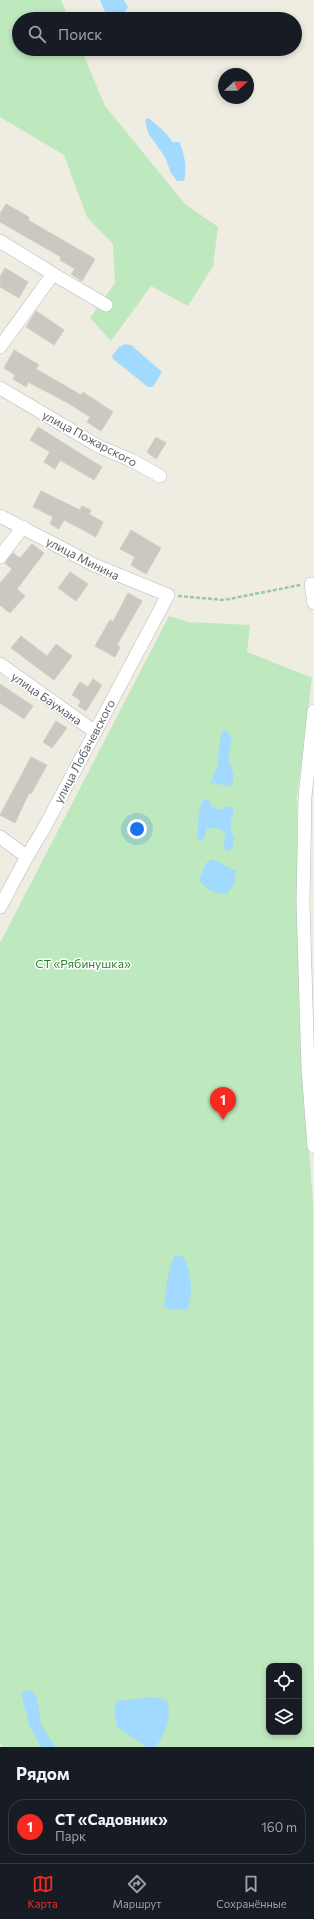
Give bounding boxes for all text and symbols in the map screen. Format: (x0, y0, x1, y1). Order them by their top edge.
search box (12, 12, 302, 56)
icon: search (26, 23, 48, 45)
text: Поиск (58, 25, 102, 43)
north arrow (218, 68, 254, 104)
street label: улица Пожарского (40, 407, 140, 469)
street label: улица Минина (44, 534, 122, 582)
street label: улица Баумана (9, 669, 85, 727)
street label: улица Лобачевского (51, 697, 117, 805)
your location (127, 819, 147, 839)
park label: СТ «Рябинушка» (35, 956, 131, 970)
pin: 1 (210, 1087, 236, 1120)
map controls (266, 1663, 302, 1735)
button: locate (266, 1663, 302, 1699)
button: layers (266, 1699, 302, 1735)
text: Рядом (16, 1763, 70, 1784)
text: СТ «Садовник» (55, 1810, 168, 1828)
text: 1 (27, 1819, 33, 1835)
text: 160 m (261, 1819, 297, 1835)
text: Парк (55, 1828, 86, 1844)
tab: Карта (27, 1873, 58, 1910)
tab: Маршрут (113, 1873, 161, 1910)
tab: Сохранённые (216, 1873, 287, 1910)

